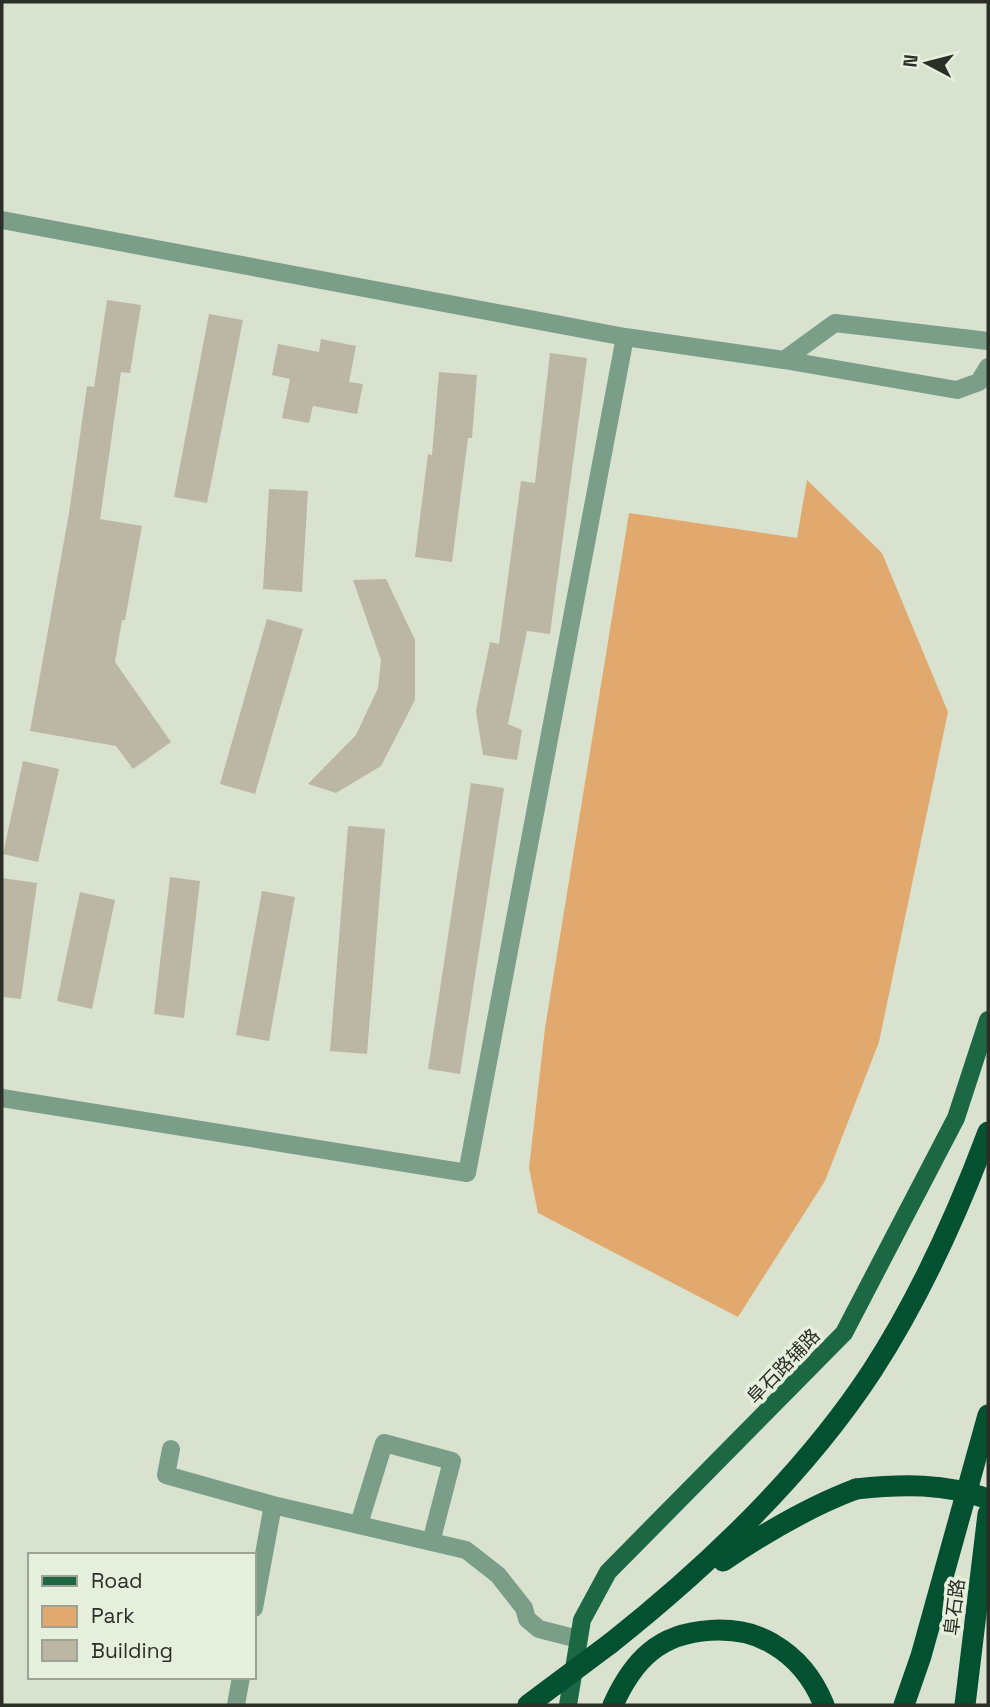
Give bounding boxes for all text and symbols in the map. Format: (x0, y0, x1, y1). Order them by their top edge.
north arrow (892, 28, 962, 98)
text: N (897, 53, 924, 69)
street label: 阜石路辅路 (741, 1323, 825, 1409)
legend (28, 1553, 256, 1679)
text: Road (91, 1567, 143, 1594)
street label: 阜石路 (939, 1577, 970, 1637)
text: Park (91, 1602, 135, 1629)
text: Building (91, 1637, 173, 1664)

